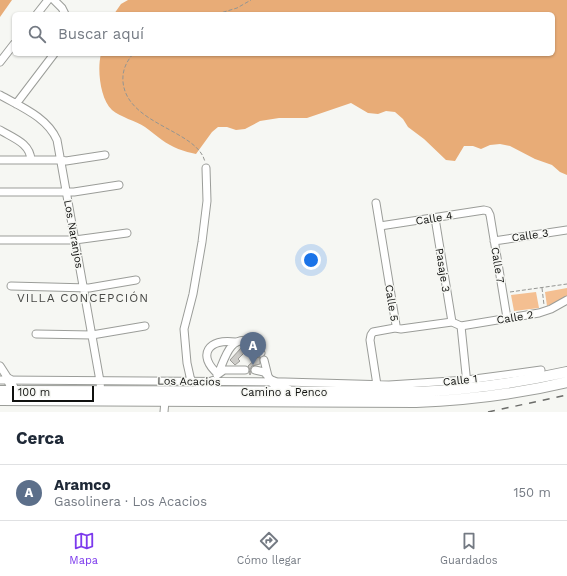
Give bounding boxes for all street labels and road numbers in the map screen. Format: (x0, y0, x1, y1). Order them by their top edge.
street label: Los Naranjos (61, 199, 86, 270)
street label: Calle 4 (415, 209, 454, 228)
street label: Calle 3 (511, 226, 549, 245)
street label: Calle 7 (488, 246, 507, 284)
street label: Pasaje 3 (433, 247, 452, 293)
street label: Calle 5 (382, 284, 401, 322)
street label: Calle 2 (496, 308, 534, 327)
street label: Calle 1 (442, 372, 478, 389)
street label: Los Acacios (157, 374, 221, 389)
street label: Camino a Penco (241, 386, 327, 399)

